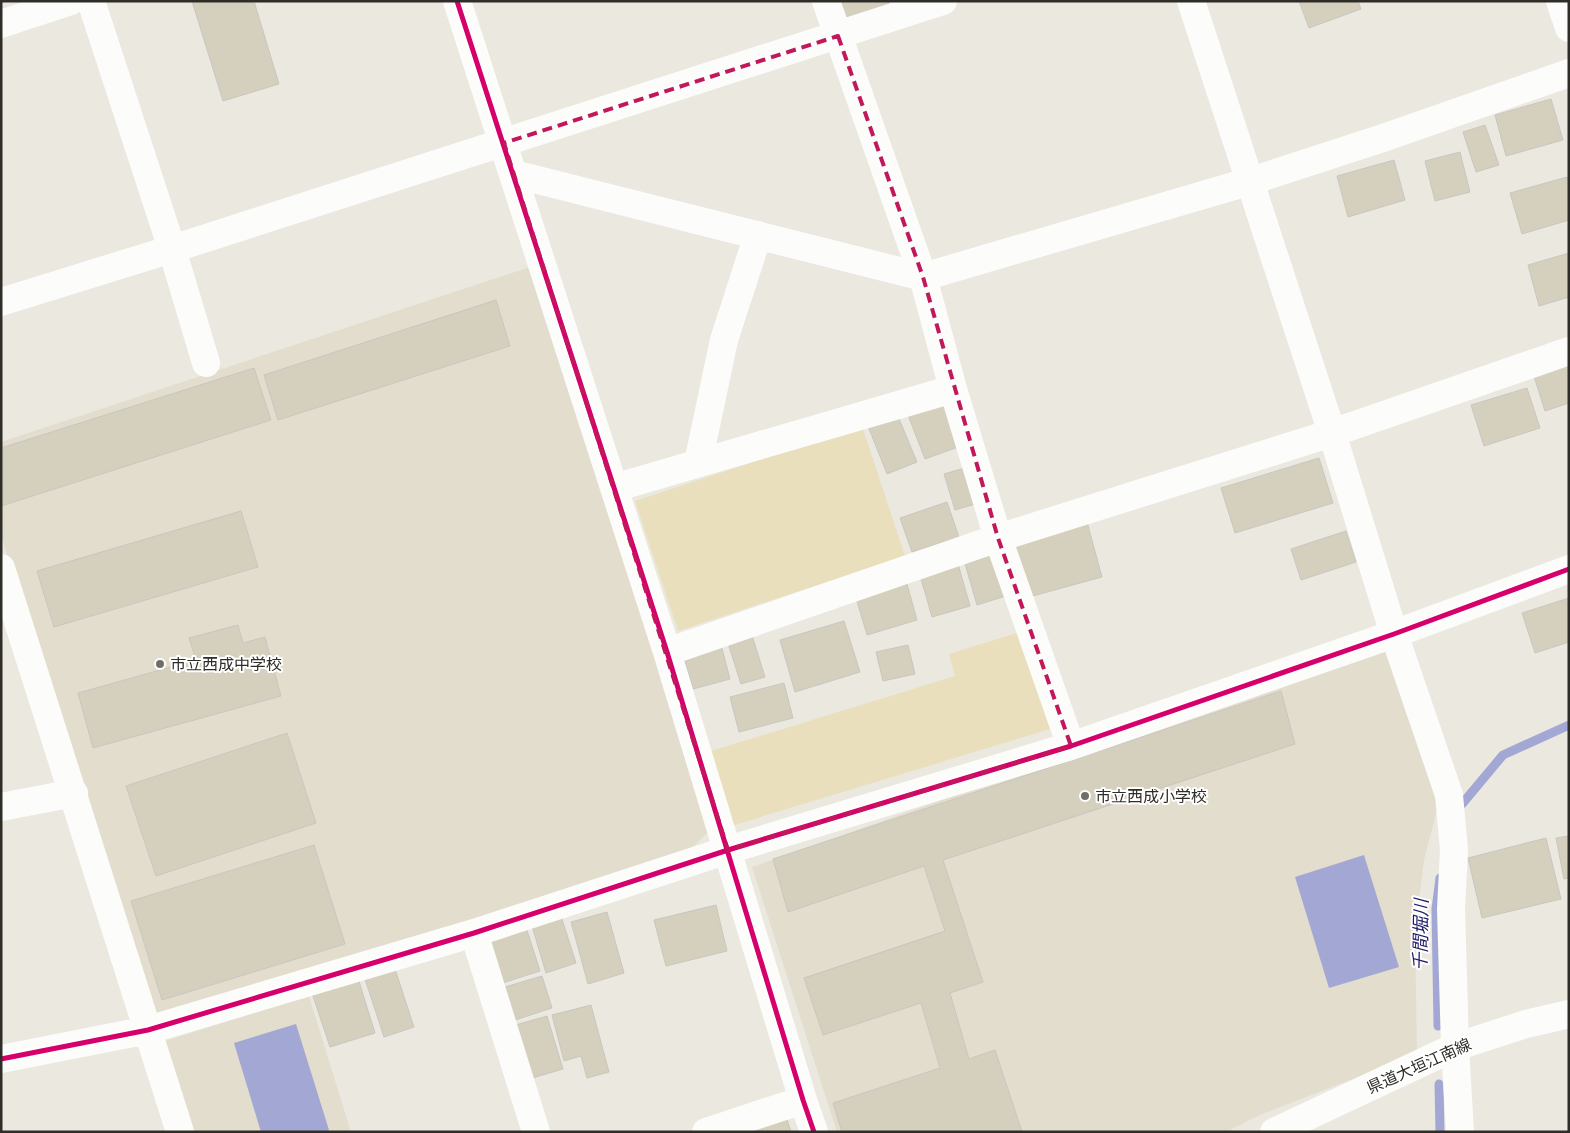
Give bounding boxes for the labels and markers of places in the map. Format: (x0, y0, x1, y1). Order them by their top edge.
place label: 市立西成中学校 (170, 656, 282, 673)
marker: 市立西成中学校 (154, 658, 166, 670)
place label: 市立西成小学校 (1095, 788, 1207, 805)
marker: 市立西成小学校 (1079, 790, 1091, 802)

